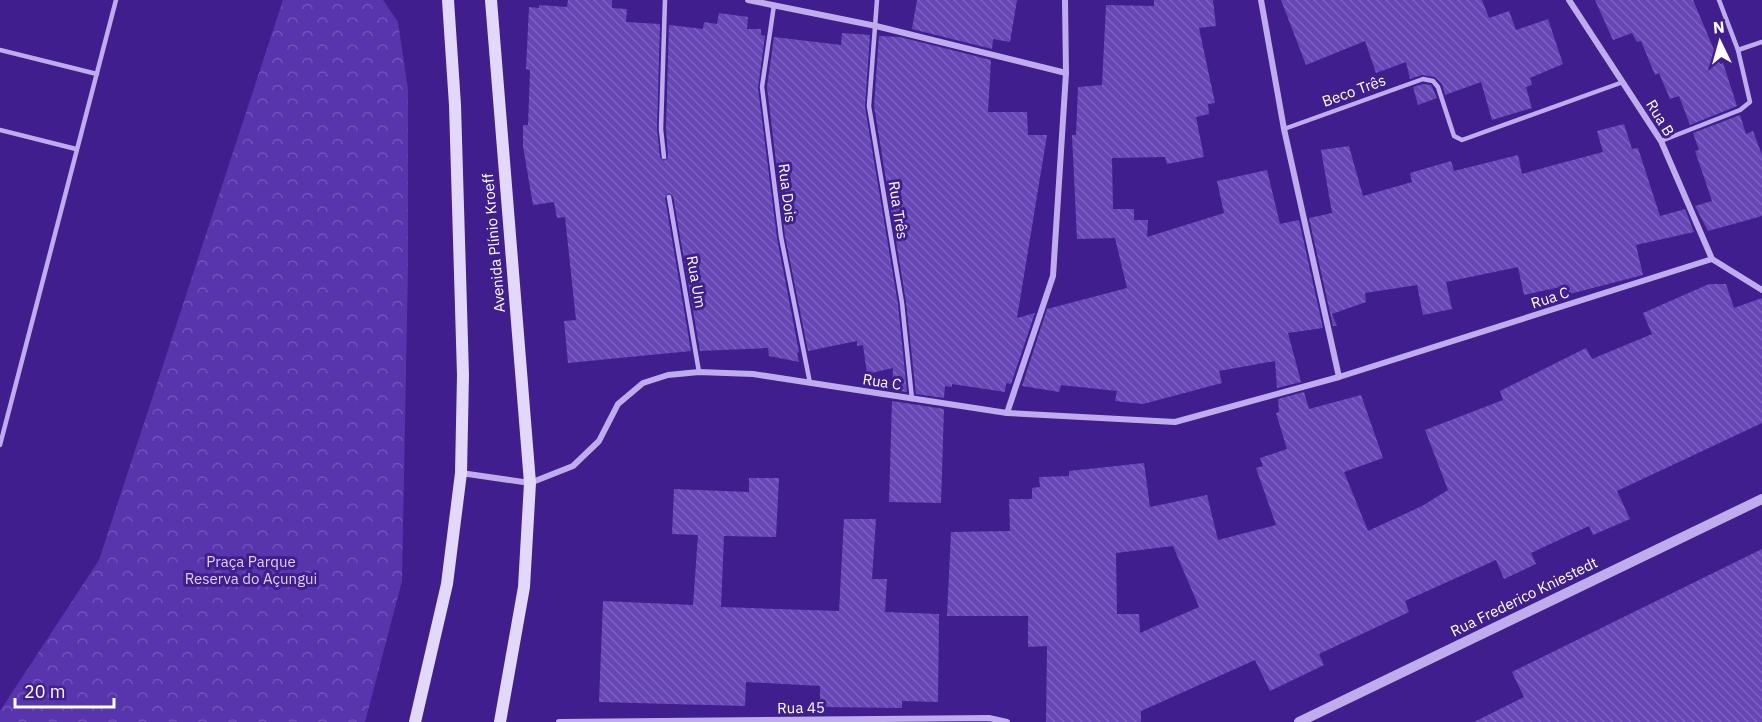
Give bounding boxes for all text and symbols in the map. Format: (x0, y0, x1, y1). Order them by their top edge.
north arrow (1690, 12, 1750, 72)
text: N (1712, 17, 1725, 38)
street label: Beco Três (1319, 70, 1388, 111)
street label: Rua B (1642, 96, 1679, 140)
street label: Rua Dois (774, 162, 801, 223)
street label: Avenida Plínio Kroeff (478, 173, 509, 313)
street label: Rua Três (885, 180, 912, 240)
street label: Rua Um (683, 254, 710, 310)
street label: Rua C (1528, 282, 1571, 313)
street label: Rua C (861, 369, 903, 394)
park label: Praça Parque Reserva do Açungui (185, 552, 317, 588)
street label: Rua Frederico Kniestedt (1447, 553, 1601, 640)
scale bar (15, 671, 114, 709)
text: 20 m (24, 680, 66, 703)
street label: Rua 45 (777, 698, 825, 717)

